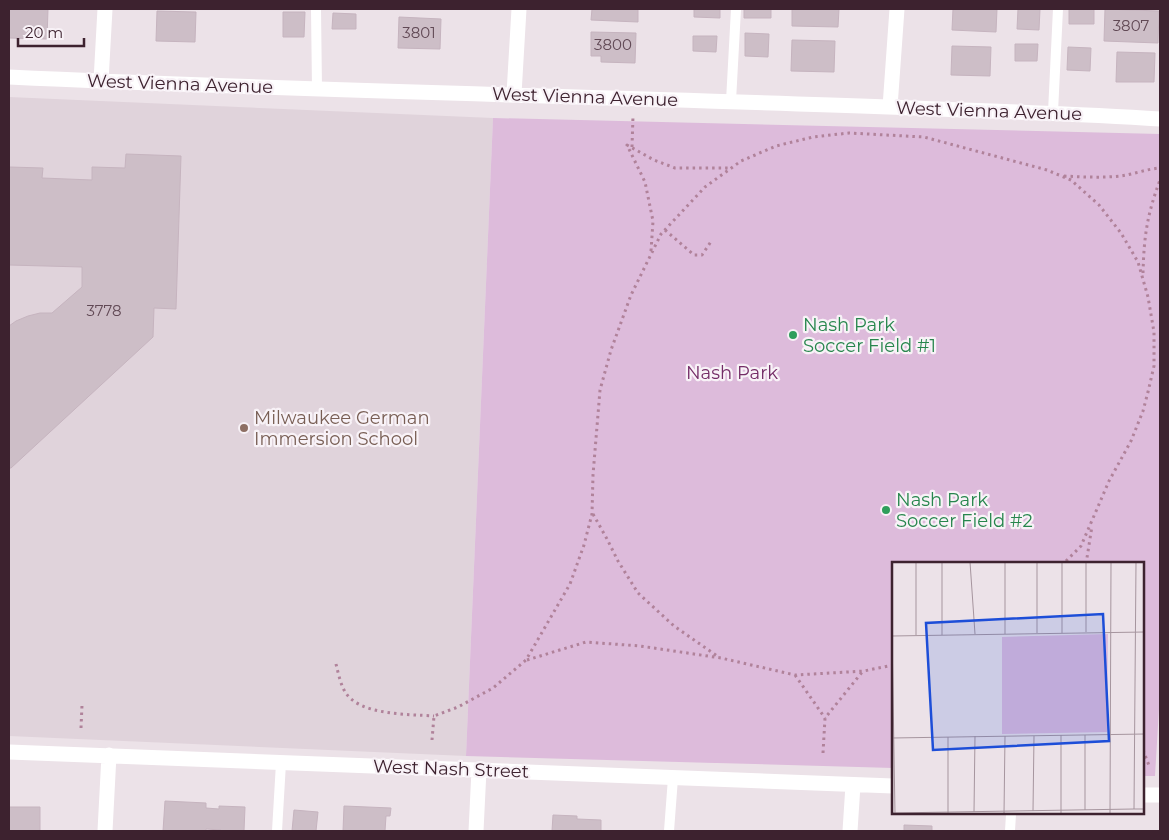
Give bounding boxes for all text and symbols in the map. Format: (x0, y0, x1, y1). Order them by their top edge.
scale bar (18, 15, 84, 47)
house number: 3807 (1113, 16, 1150, 35)
text: 20 m (25, 23, 63, 42)
house number: 3801 (402, 23, 436, 42)
house number: 3800 (594, 35, 632, 54)
street label: West Vienna Avenue (87, 70, 274, 98)
street label: West Vienna Avenue (492, 83, 679, 111)
street label: West Vienna Avenue (896, 97, 1083, 125)
house number: 3778 (86, 301, 122, 320)
place label: Nash Park Soccer Field #1 (803, 314, 936, 357)
marker: Nash Park Soccer Field #1 (787, 329, 799, 341)
park label: Nash Park (686, 362, 778, 384)
place label: Milwaukee German Immersion School (254, 407, 430, 450)
marker: Milwaukee German Immersion School (238, 422, 250, 434)
place label: Nash Park Soccer Field #2 (896, 489, 1033, 532)
marker: Nash Park Soccer Field #2 (880, 504, 892, 516)
inset map (892, 562, 1144, 815)
street label: West Nash Street (373, 755, 529, 783)

